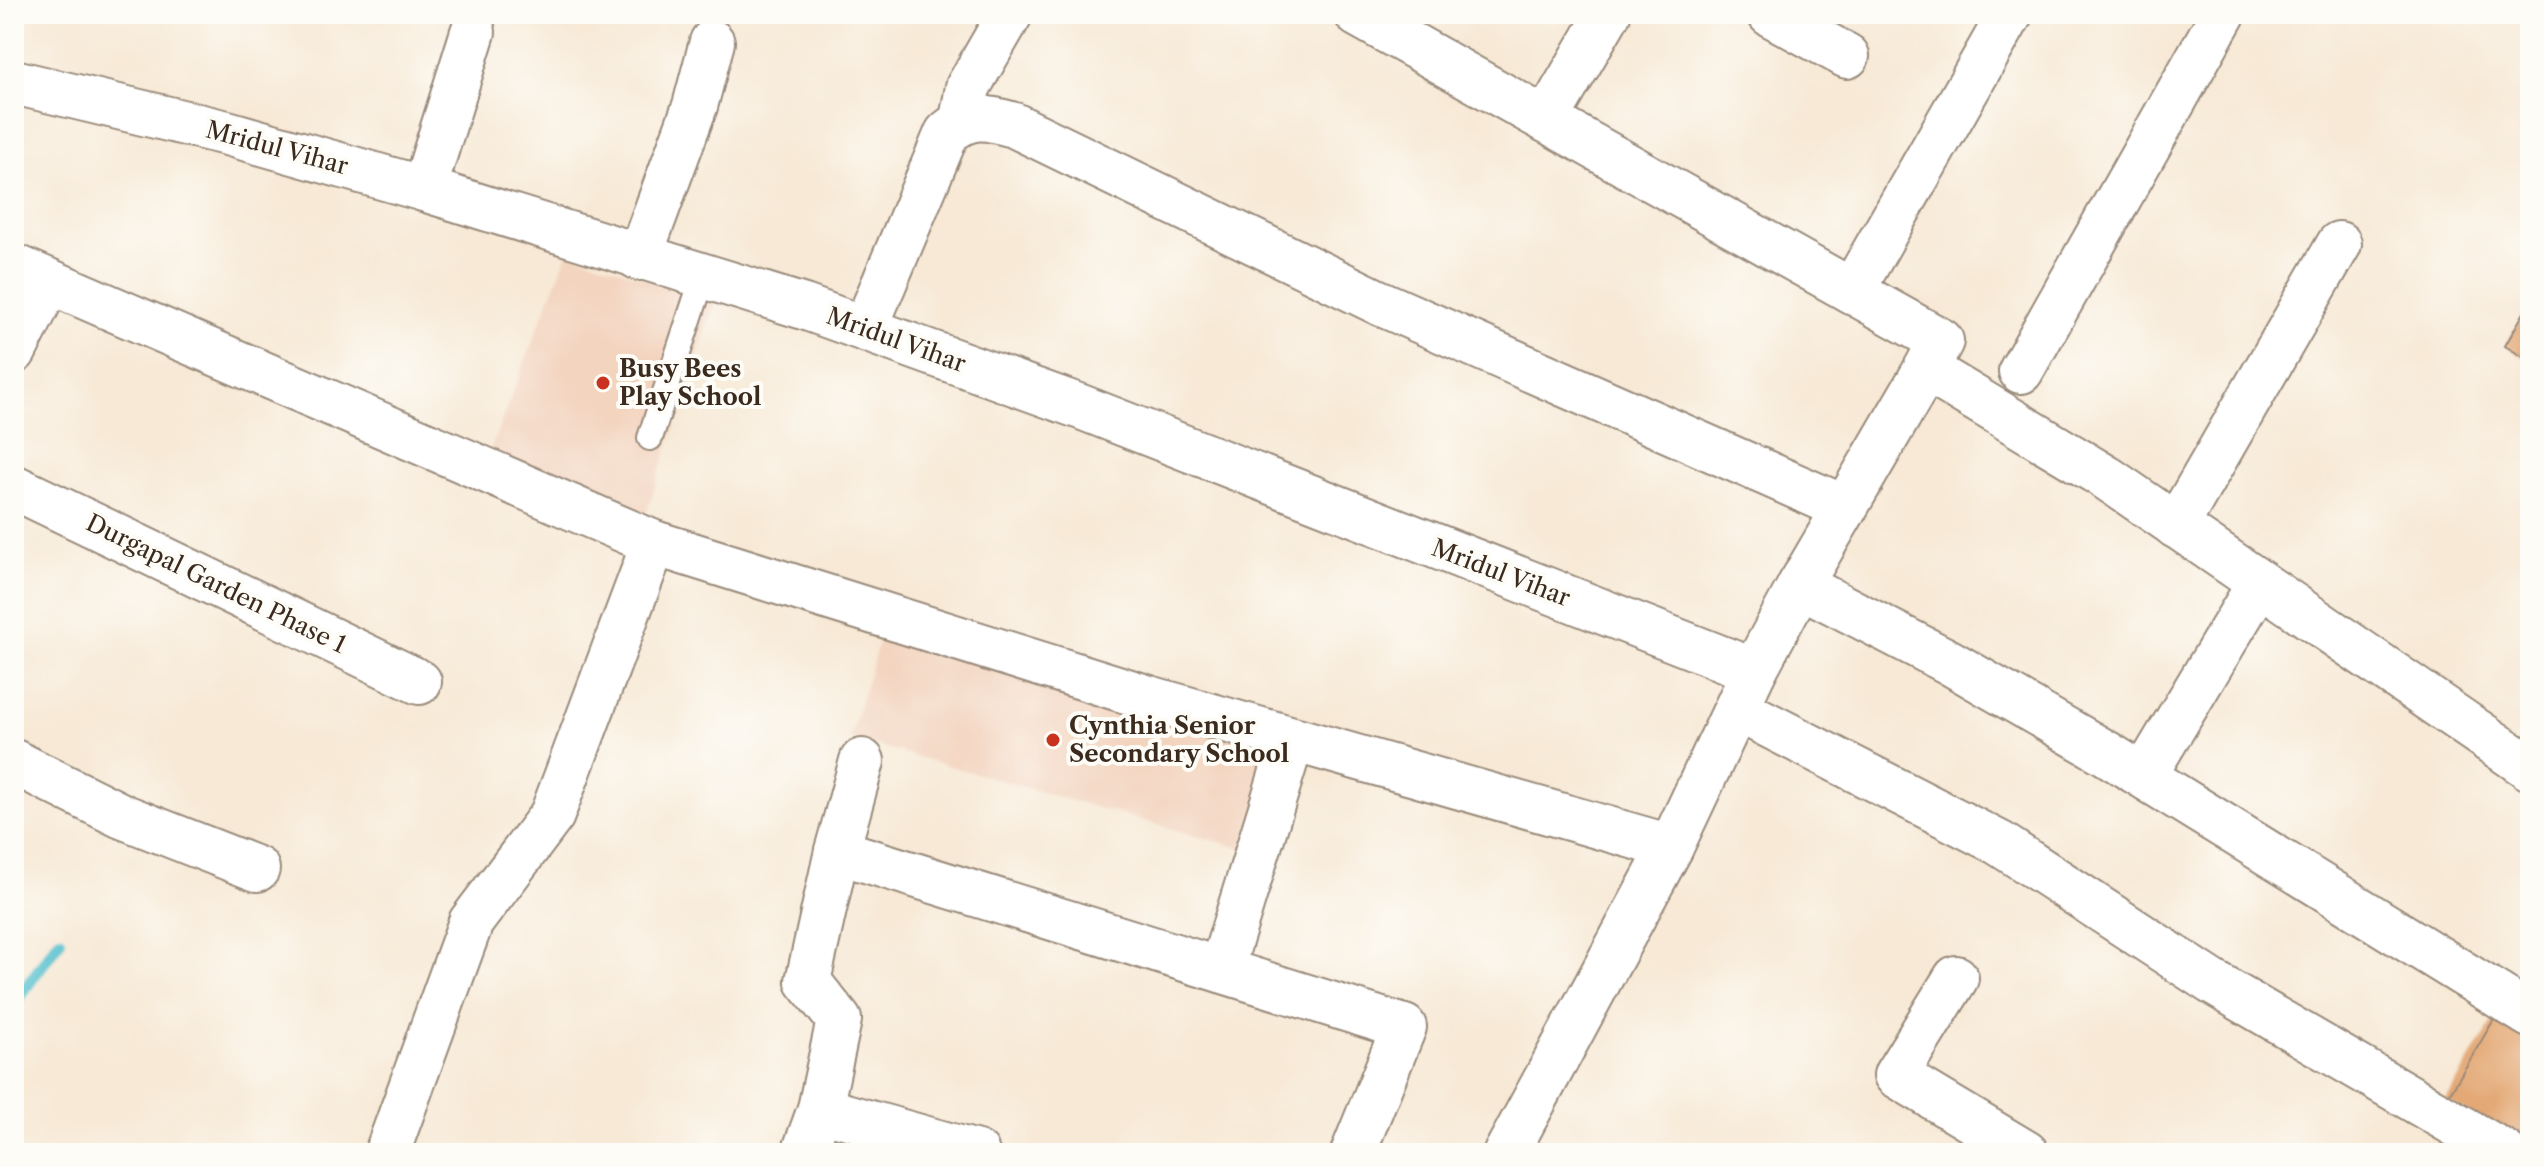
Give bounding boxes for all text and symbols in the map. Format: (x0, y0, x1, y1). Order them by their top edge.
street label: Mridul Vihar (203, 115, 351, 180)
street label: Mridul Vihar (823, 301, 970, 378)
place label: Busy Bees Play School (619, 354, 761, 411)
marker: Busy Bees Play School (594, 374, 612, 392)
street label: Durgapal Garden Phase 1 (81, 508, 351, 659)
street label: Mridul Vihar (1428, 533, 1575, 612)
place label: Cynthia Senior Secondary School (1069, 711, 1289, 768)
marker: Cynthia Senior Secondary School (1044, 731, 1062, 749)

